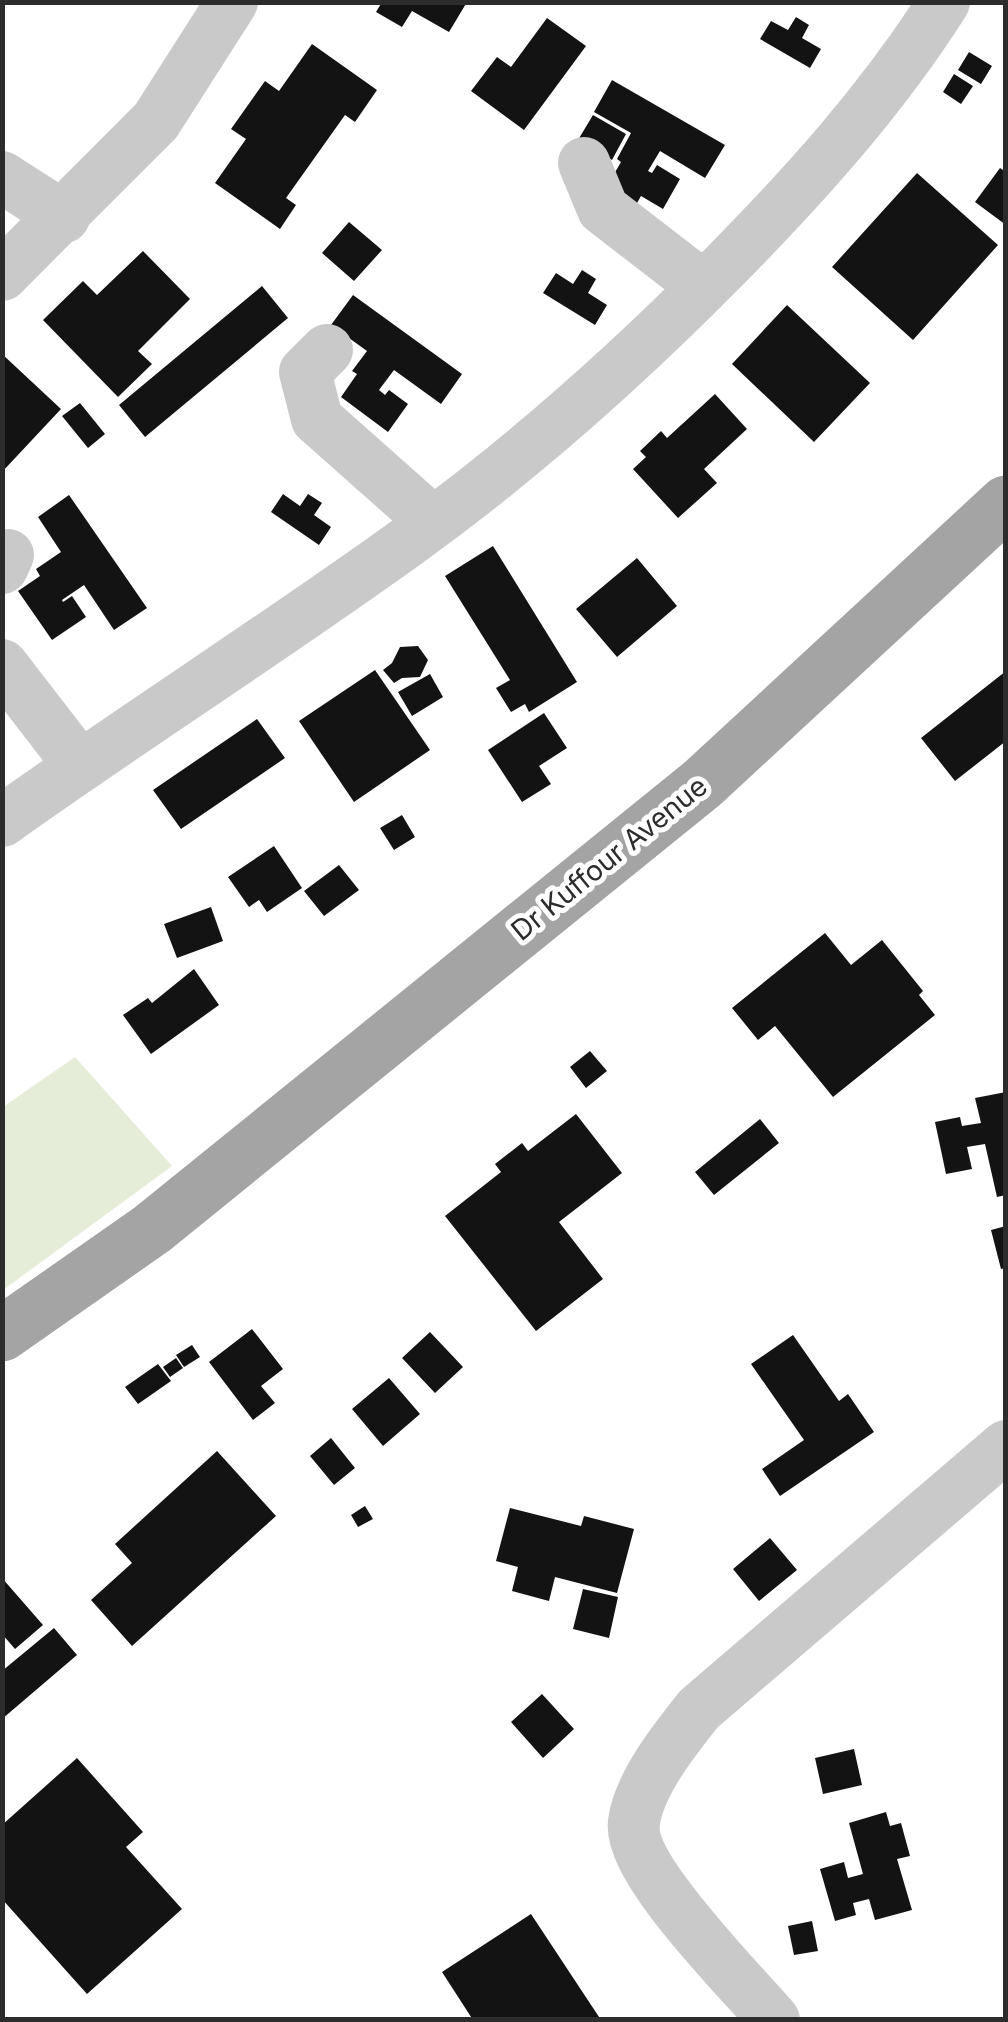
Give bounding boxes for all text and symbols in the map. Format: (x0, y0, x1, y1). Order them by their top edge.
street label: Dr Kuffour Avenue (504, 769, 714, 947)

